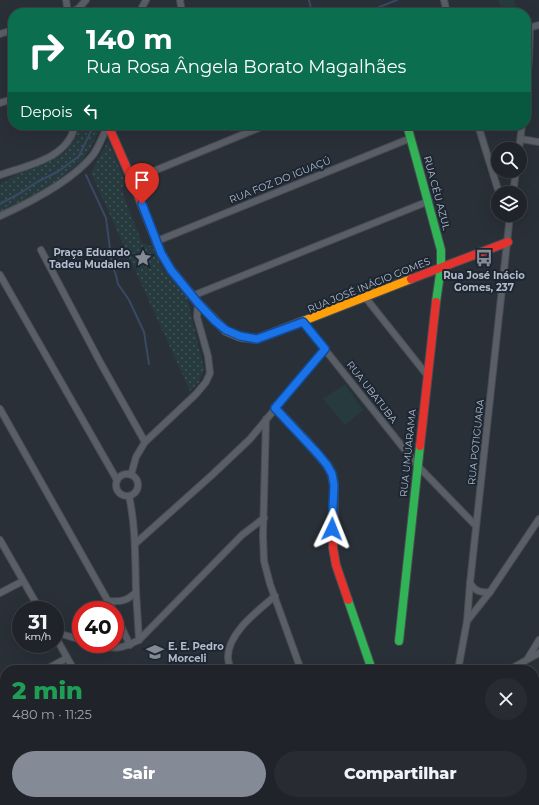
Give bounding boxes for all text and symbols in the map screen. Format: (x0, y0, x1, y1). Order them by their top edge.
text: 140 m (86, 22, 173, 56)
icon: right (20, 24, 72, 76)
text: Rua Rosa Ângela Borato Magalhães (86, 56, 406, 78)
icon: left (80, 100, 102, 122)
text: Depois (20, 102, 72, 121)
map controls (491, 142, 527, 222)
button: search (491, 142, 527, 178)
street label: RUA FOZ DO IGUAÇÚ (227, 154, 333, 206)
street label: RUA CÉU AZUL (421, 154, 453, 232)
pin (125, 163, 159, 204)
icon: arrive (131, 169, 153, 191)
button: layers (491, 186, 527, 222)
place label: Praça Eduardo Tadeu Mudalen (49, 246, 130, 271)
place icon: Praça Eduardo Tadeu Mudalen (133, 248, 153, 268)
bus stop icon: Rua José Inácio Gomes, 237 (474, 248, 494, 268)
street label: RUA JOSÉ INÁCIO GOMES (306, 254, 432, 316)
place label: Rua José Inácio Gomes, 237 (443, 269, 525, 294)
street label: RUA UBATUBA (344, 358, 401, 426)
street label: RUA POTIGUARA (465, 398, 487, 485)
street label: RUA UMUARAMA (397, 408, 419, 498)
position arrow (311, 508, 353, 550)
speed limit sign: 40 (72, 601, 124, 653)
text: 31 (28, 610, 48, 634)
text: km/h (25, 630, 51, 643)
place label: E. E. Pedro Morceli (168, 640, 224, 665)
school or university icon: E. E. Pedro Morceli (145, 642, 165, 662)
text: 2 min (12, 676, 83, 705)
button: close (485, 678, 527, 720)
text: 480 m · 11:25 (12, 706, 92, 722)
button: Sair (12, 751, 266, 797)
button: Compartilhar (274, 751, 527, 797)

